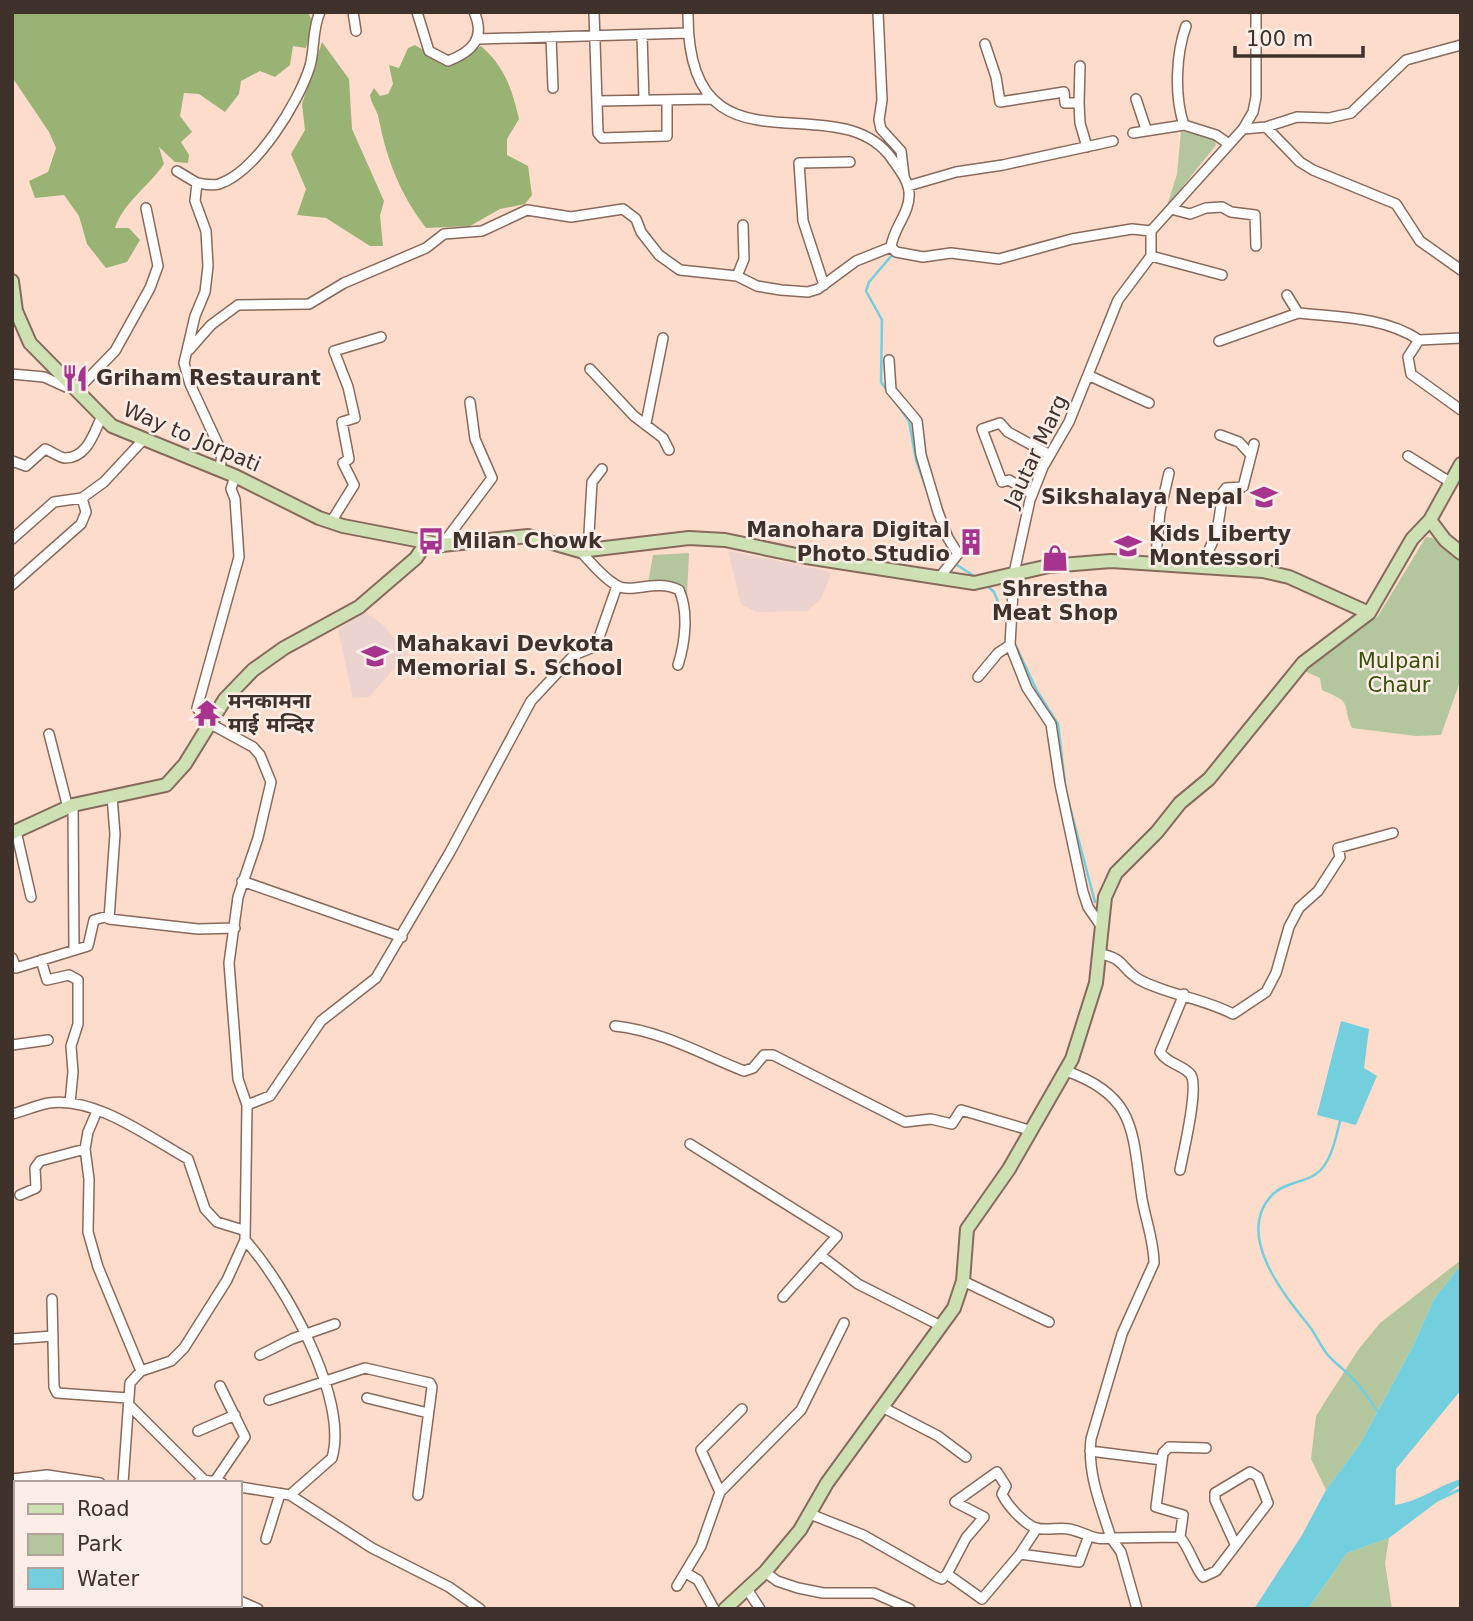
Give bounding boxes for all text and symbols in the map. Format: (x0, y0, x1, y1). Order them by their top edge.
scale bar (1235, 14, 1363, 58)
text: 100 m (1246, 27, 1313, 51)
restaurant icon: Griham Restaurant (60, 363, 90, 393)
place label: Griham Restaurant (96, 366, 321, 390)
street label: Jautar Marg (999, 391, 1073, 513)
street label: Way to Jorpati (120, 397, 264, 477)
school or university icon: Sikshalaya Nepal (1249, 482, 1279, 512)
place label: Sikshalaya Nepal (1041, 485, 1243, 509)
place label: Manohara Digital Photo Studio (746, 518, 950, 566)
place label: Kids Liberty Montessori (1149, 522, 1292, 570)
bus stop icon: Milan Chowk (416, 526, 446, 556)
building icon: Manohara Digital Photo Studio (956, 527, 986, 557)
place label: Milan Chowk (452, 529, 603, 553)
school or university icon: Kids Liberty Montessori (1113, 531, 1143, 561)
shop icon: Shrestha Meat Shop (1040, 543, 1070, 573)
place label: Shrestha Meat Shop (992, 577, 1118, 625)
place label: Mahakavi Devkota Memorial S. School (396, 632, 623, 680)
school or university icon: Mahakavi Devkota Memorial S. School (360, 641, 390, 671)
park label: Mulpani Chaur (1358, 649, 1440, 697)
place label: मनकामना माई मन्दिर (228, 689, 315, 737)
temple icon: मनकामना माई मन्दिर (192, 698, 222, 728)
legend (14, 1481, 242, 1607)
text: Road (77, 1497, 130, 1521)
text: Park (77, 1532, 123, 1556)
text: Water (77, 1567, 139, 1591)

